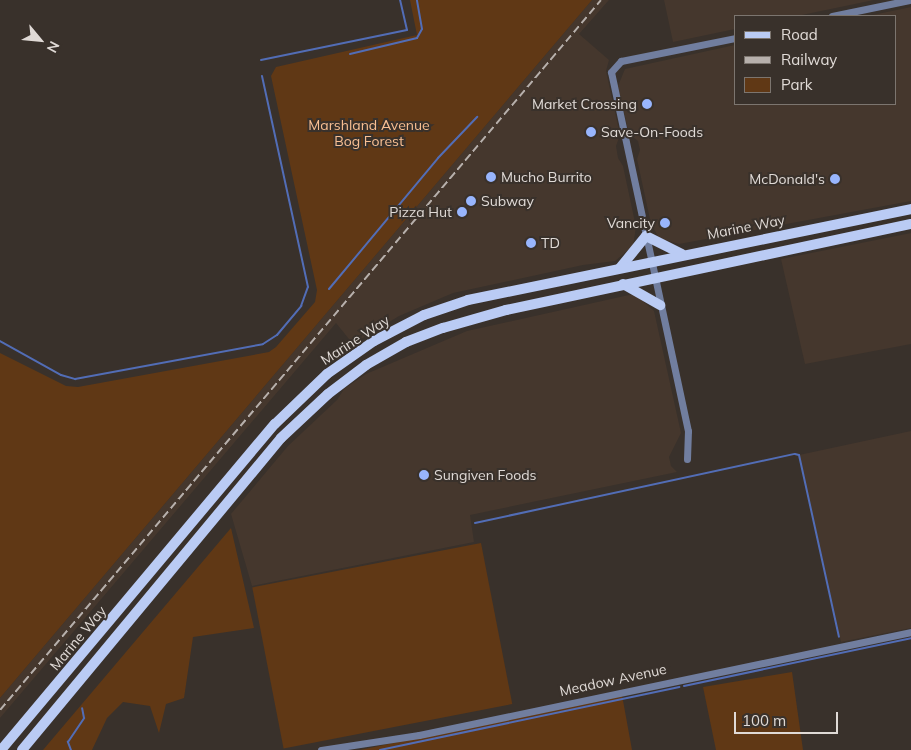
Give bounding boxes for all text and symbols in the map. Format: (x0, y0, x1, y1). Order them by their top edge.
north arrow (15, 15, 65, 65)
legend (734, 15, 896, 105)
text: Road (781, 25, 818, 44)
text: N (43, 38, 64, 56)
text: Railway (781, 50, 837, 69)
text: Park (781, 75, 813, 94)
place label: Market Crossing (532, 96, 637, 112)
marker: Market Crossing (641, 98, 653, 110)
park label: Marshland Avenue Bog Forest (308, 117, 430, 150)
place label: Save-On-Foods (601, 124, 703, 140)
marker: Save-On-Foods (585, 126, 597, 138)
place label: Mucho Burrito (501, 169, 592, 185)
marker: Mucho Burrito (485, 171, 497, 183)
place label: McDonald's (749, 171, 825, 187)
marker: McDonald's (829, 173, 841, 185)
place label: Subway (481, 193, 534, 209)
marker: Subway (465, 195, 477, 207)
place label: Pizza Hut (389, 204, 452, 220)
marker: Pizza Hut (456, 206, 468, 218)
street label: Marine Way (706, 211, 786, 243)
place label: Vancity (607, 215, 655, 231)
marker: Vancity (659, 217, 671, 229)
place label: TD (541, 235, 560, 251)
marker: TD (525, 237, 537, 249)
street label: Marine Way (317, 311, 393, 369)
place label: Sungiven Foods (434, 467, 537, 483)
marker: Sungiven Foods (418, 469, 430, 481)
street label: Marine Way (46, 602, 110, 674)
street label: Meadow Avenue (558, 660, 668, 700)
scale bar (736, 702, 840, 734)
text: 100 m (742, 711, 786, 730)

